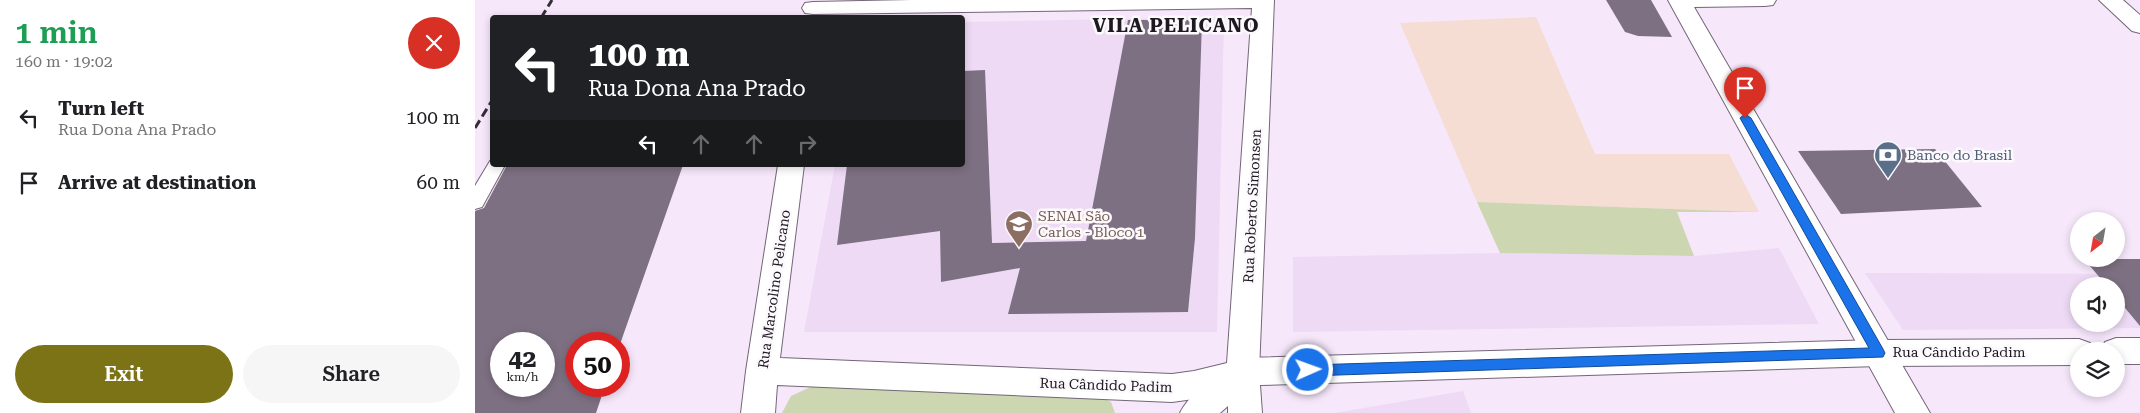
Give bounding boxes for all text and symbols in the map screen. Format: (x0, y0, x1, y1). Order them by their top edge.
district label: VILA PELICANO (1093, 14, 1259, 37)
text: 1 min (15, 15, 98, 50)
button: close (408, 17, 460, 69)
text: 100 m (588, 34, 689, 75)
icon: left (505, 35, 570, 100)
text: 160 m · 19:02 (15, 52, 113, 71)
pin (1724, 67, 1766, 118)
icon: arrive (1731, 74, 1759, 102)
text: Rua Dona Ana Prado (588, 76, 806, 101)
text: Turn left (58, 97, 144, 120)
icon: left (15, 104, 43, 132)
text: 100 m (406, 106, 460, 129)
text: Rua Dona Ana Prado (58, 120, 216, 139)
street label: Rua Roberto Simonsen (1240, 129, 1264, 283)
icon: left (634, 130, 662, 158)
icon: ahead (687, 130, 715, 158)
icon: ahead (740, 130, 768, 158)
icon: right (793, 130, 821, 158)
bank icon: Banco do Brasil (1873, 140, 1903, 179)
place label: Banco do Brasil (1907, 147, 2013, 163)
icon: arrive (15, 169, 43, 197)
text: Arrive at destination (58, 171, 256, 194)
text: 60 m (417, 171, 460, 194)
place label: SENAI São Carlos - Bloco 1 (1038, 208, 1144, 240)
street label: Rua Marcolino Pelicano (755, 209, 793, 369)
school or university icon: SENAI São Carlos - Bloco 1 (1004, 209, 1034, 248)
north arrow (2070, 212, 2125, 268)
map controls (2070, 212, 2125, 397)
button: sound (2070, 277, 2125, 332)
speed limit sign: 50 (565, 332, 630, 397)
button: layers (2070, 342, 2125, 397)
position arrow (1281, 343, 1333, 395)
text: 42 (508, 344, 537, 373)
street label: Rua Cândido Padim (1893, 344, 2026, 360)
button: Exit (15, 345, 233, 403)
button: Share (243, 345, 460, 403)
text: km/h (506, 370, 539, 384)
street label: Rua Cândido Padim (1039, 375, 1173, 395)

